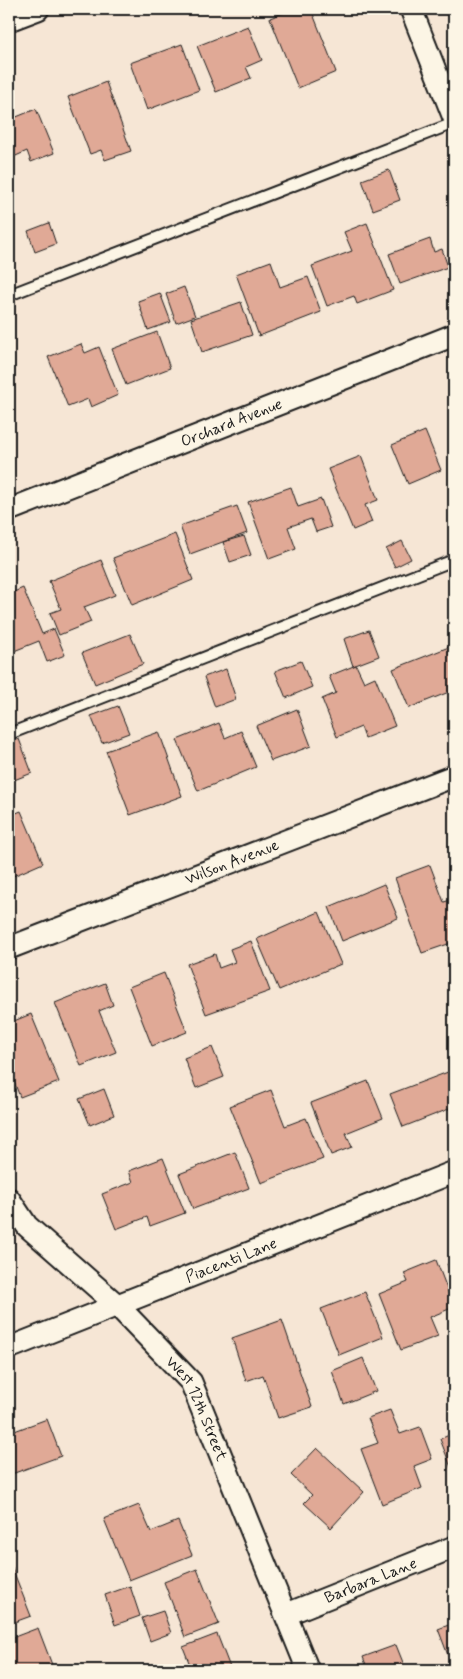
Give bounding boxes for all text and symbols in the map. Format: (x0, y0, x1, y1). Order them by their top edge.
street label: Orchard Avenue (178, 393, 285, 452)
street label: Wilson Avenue (182, 834, 282, 890)
street label: Piacenti Lane (182, 1233, 280, 1288)
street label: West 12th Street (161, 1351, 233, 1465)
street label: Barbara Lane (321, 1553, 420, 1608)

